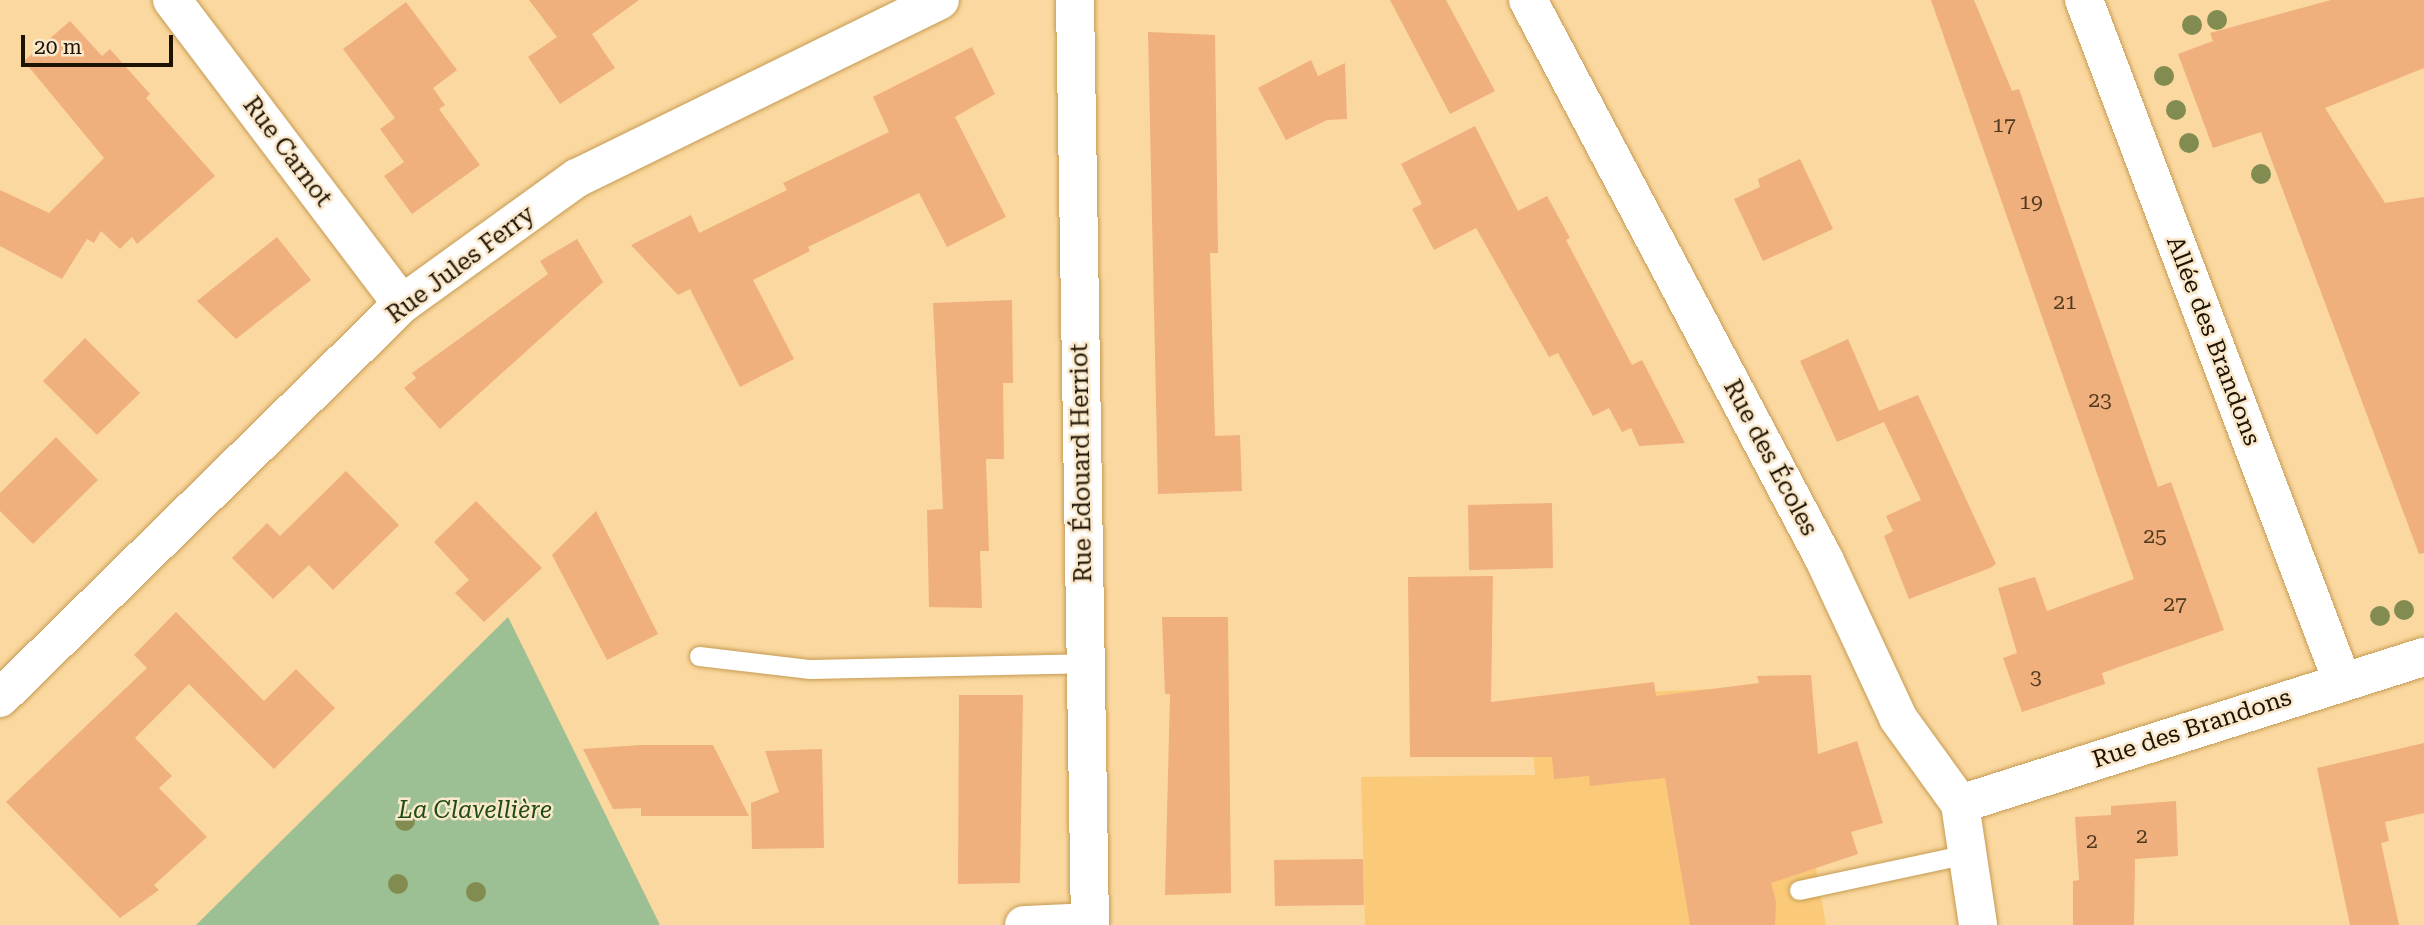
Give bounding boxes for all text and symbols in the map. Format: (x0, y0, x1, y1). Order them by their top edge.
scale bar (24, 21, 177, 65)
text: 20 m (34, 35, 82, 59)
street label: Rue Carnot (236, 92, 338, 212)
house number: 17 (1992, 112, 2016, 138)
house number: 19 (2019, 189, 2043, 215)
street label: Rue Jules Ferry (381, 200, 541, 330)
street label: Allée des Brandons (2160, 232, 2266, 450)
house number: 21 (2053, 289, 2077, 315)
street label: Rue Édouard Herriot (1066, 343, 1098, 583)
street label: Rue des Écoles (1717, 375, 1823, 541)
house number: 23 (2088, 387, 2112, 413)
house number: 25 (2143, 523, 2167, 549)
house number: 27 (2163, 591, 2187, 617)
house number: 3 (2030, 664, 2042, 690)
street label: Rue des Brandons (2089, 683, 2295, 775)
park label: La Clavellière (398, 797, 552, 825)
house number: 2 (2136, 823, 2148, 849)
house number: 2 (2086, 828, 2098, 854)

